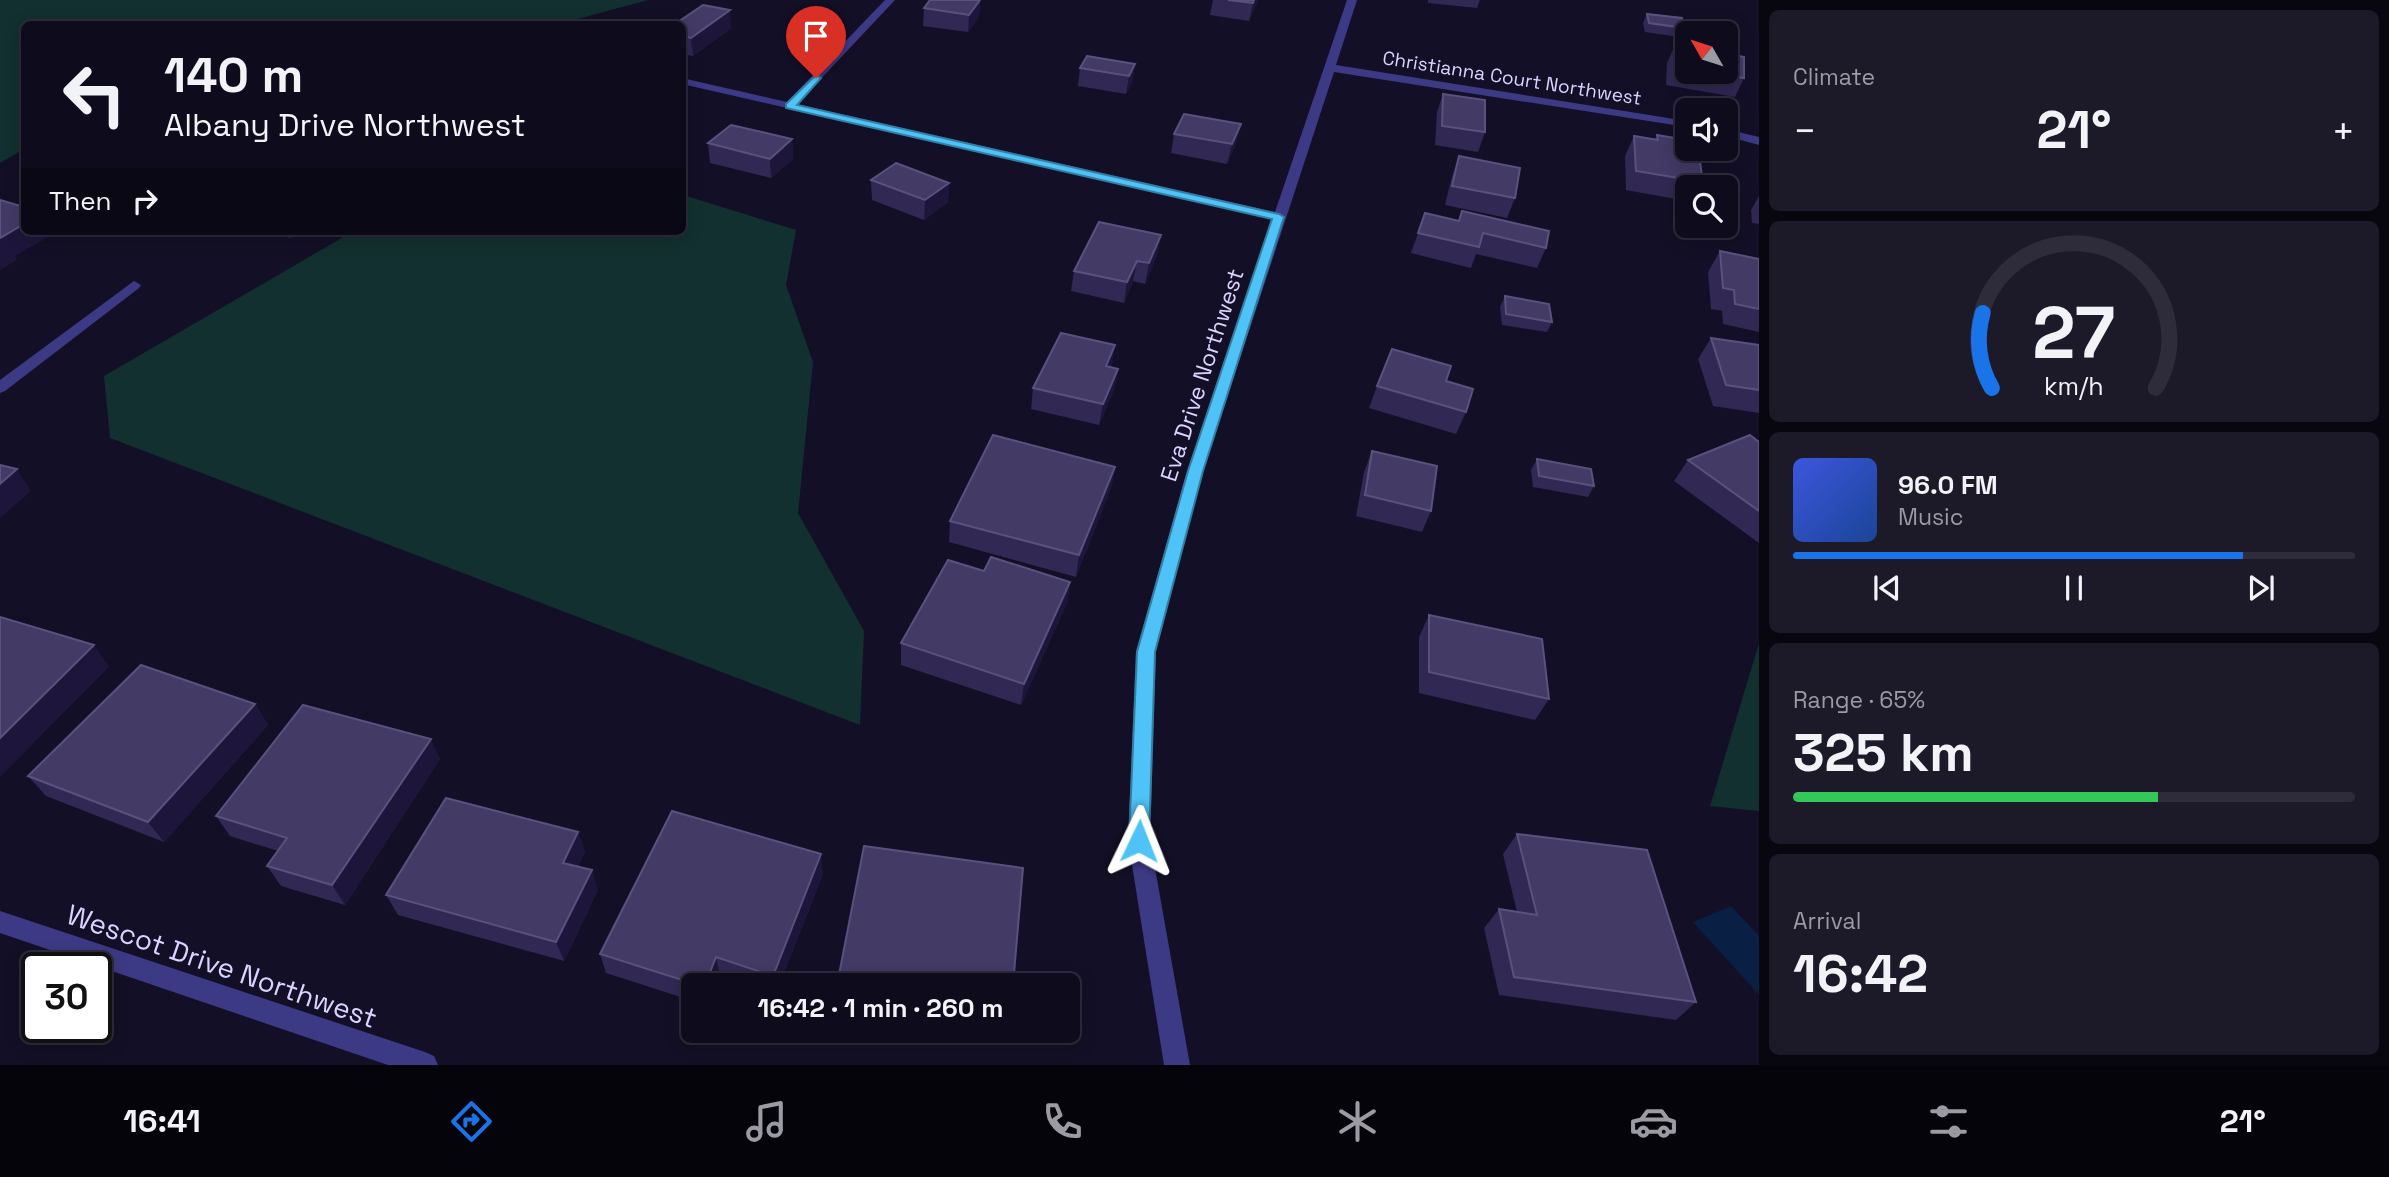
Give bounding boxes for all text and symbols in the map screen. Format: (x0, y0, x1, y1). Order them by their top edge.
pin (786, 6, 846, 78)
icon: arrive (797, 17, 835, 55)
north arrow (1675, 21, 1738, 84)
map controls (1675, 21, 1738, 238)
text: 140 m (164, 44, 303, 106)
street label: Christianna Court Northwest (1381, 45, 1643, 111)
icon: left (49, 49, 140, 140)
text: Climate (1793, 62, 1875, 92)
text: 21° (2037, 97, 2111, 163)
button: sound (1675, 98, 1738, 161)
text: Albany Drive Northwest (164, 105, 526, 145)
text: − (1793, 107, 1817, 155)
text: + (2331, 107, 2355, 155)
button: search (1675, 175, 1738, 238)
icon: right (126, 182, 164, 220)
text: Then (49, 184, 112, 218)
street label: Eva Drive Northwest (1153, 265, 1251, 485)
text: 27 (2033, 286, 2115, 379)
text: km/h (2044, 369, 2104, 401)
text: 96.0 FM (1898, 468, 1998, 502)
text: Music (1898, 502, 1963, 532)
icon: previous (1868, 569, 1906, 607)
icon: pause (2055, 569, 2093, 607)
icon: next (2242, 569, 2280, 607)
text: Range · 65% (1793, 685, 1925, 715)
text: 325 km (1793, 720, 1974, 786)
position arrow (1102, 804, 1176, 878)
street label: Wescot Drive Northwest (62, 896, 382, 1036)
text: Arrival (1793, 906, 1861, 936)
text: 16:42 (1793, 941, 1928, 1007)
speed limit sign: 30 (21, 952, 112, 1043)
text: 16:42 · 1 min · 260 m (758, 991, 1003, 1025)
icon: directions (447, 1097, 496, 1146)
icon: music (742, 1097, 791, 1146)
icon: phone (1038, 1097, 1087, 1146)
icon: climate (1333, 1097, 1382, 1146)
icon: car (1629, 1097, 1678, 1146)
icon: filters (1924, 1097, 1973, 1146)
text: 16:41 (123, 1101, 201, 1141)
text: 21° (2220, 1101, 2266, 1141)

